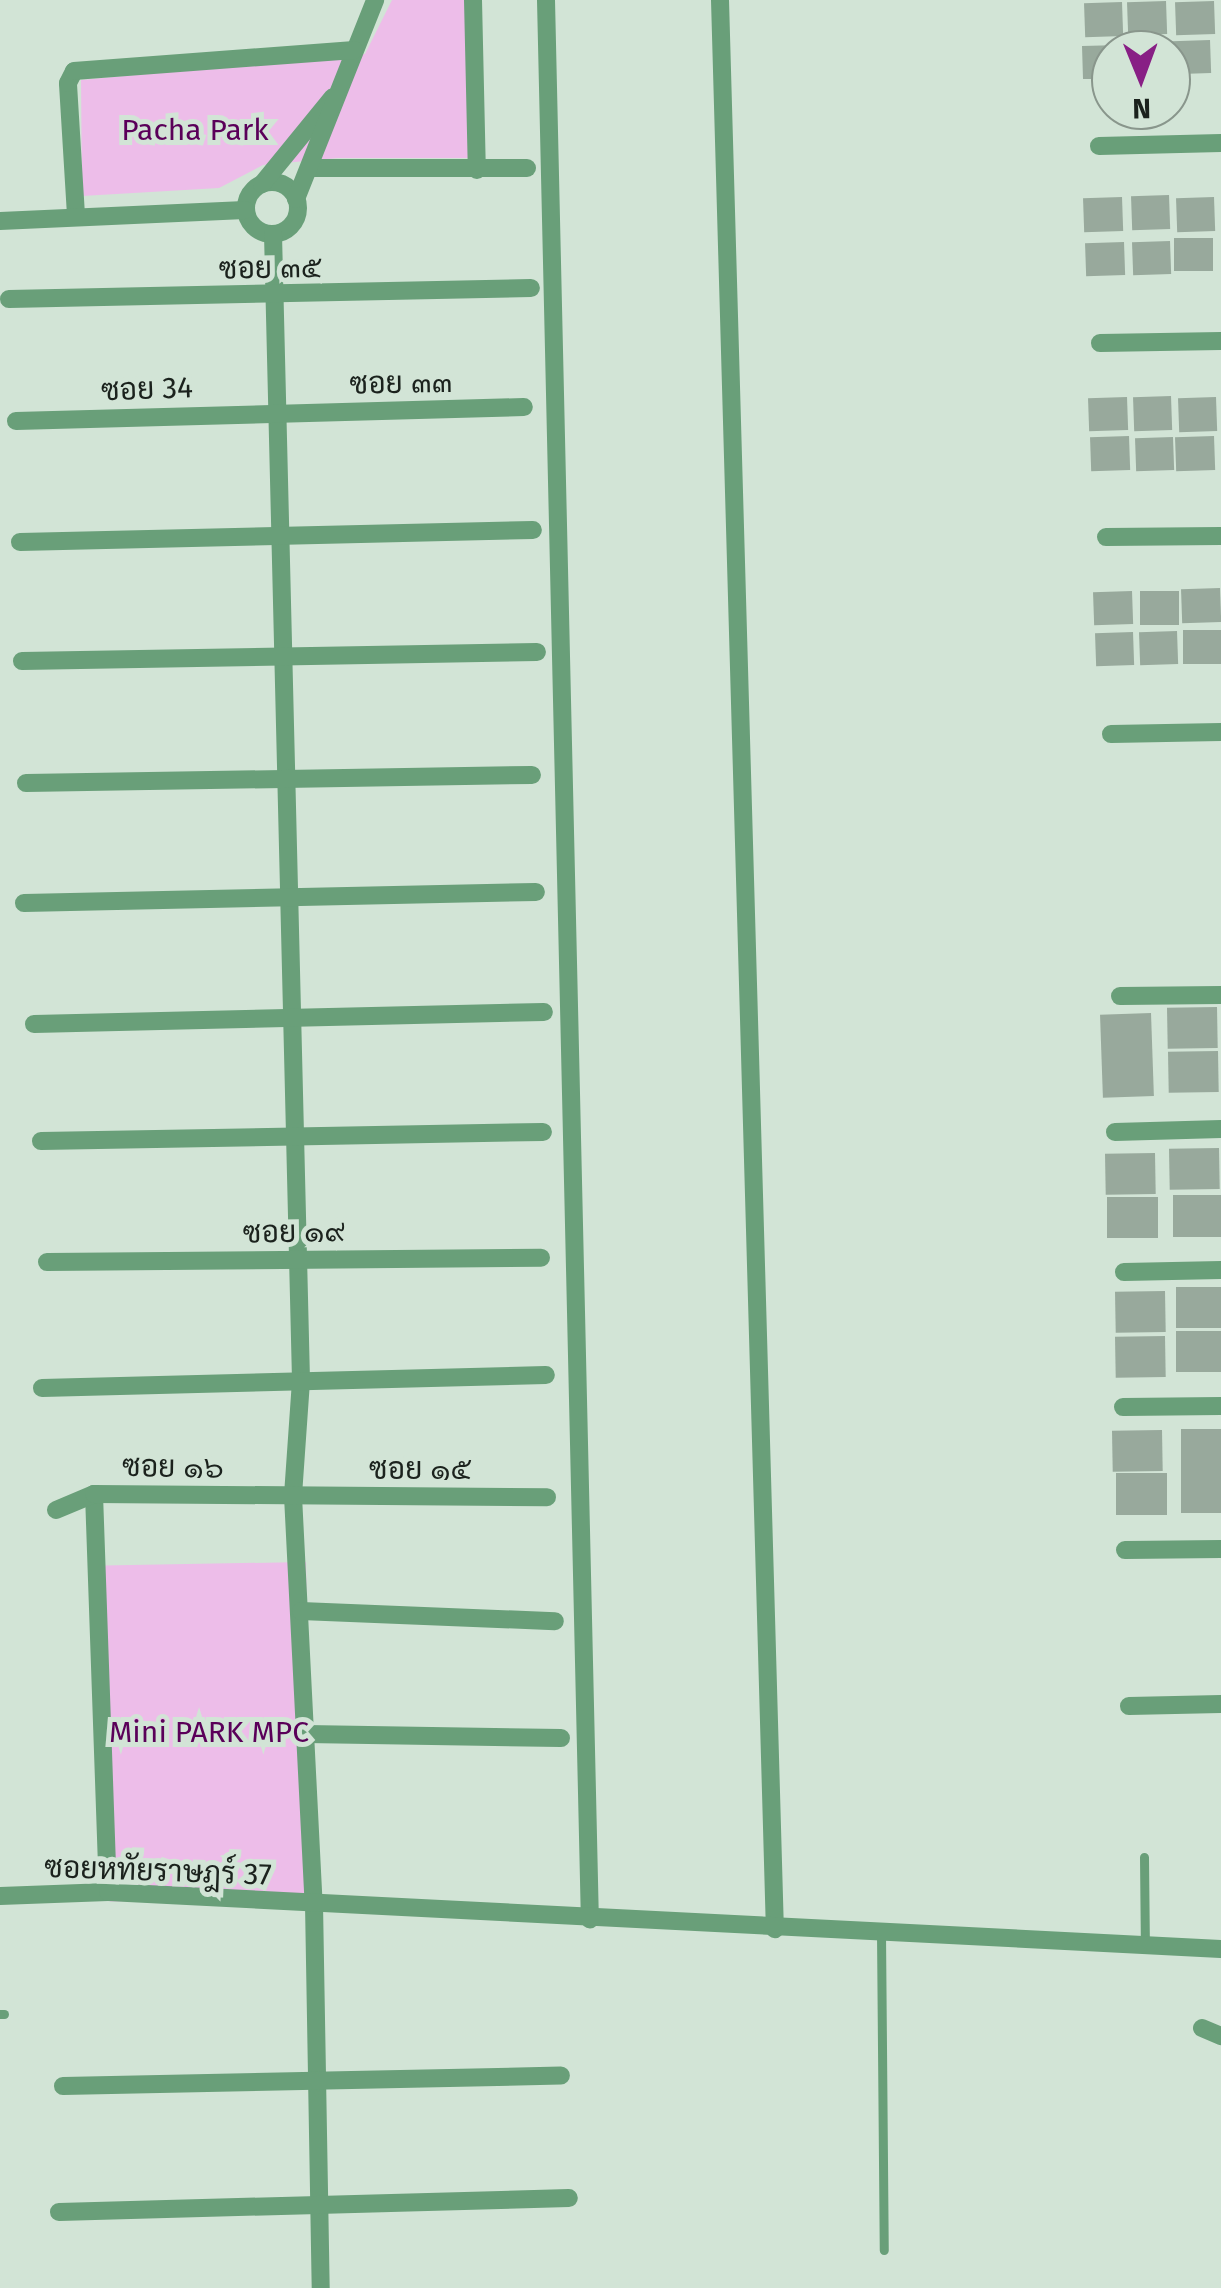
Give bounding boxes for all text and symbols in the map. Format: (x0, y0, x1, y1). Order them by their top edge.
north arrow (1091, 30, 1191, 130)
text: N (1132, 92, 1151, 125)
park label: Pacha Park (121, 112, 269, 148)
street label: ซอย ๓๕ (219, 249, 321, 287)
street label: ซอย ๓๓ (349, 364, 453, 402)
street label: ซอย 34 (100, 369, 194, 409)
street label: ซอย ๑๙ (243, 1213, 345, 1251)
street label: ซอย ๑๖ (122, 1448, 224, 1486)
street label: ซอย ๑๕ (369, 1451, 471, 1487)
park label: Mini PARK MPC (109, 1714, 309, 1750)
street label: ซอยหทัยราษฎร์ 37 (44, 1849, 272, 1893)

